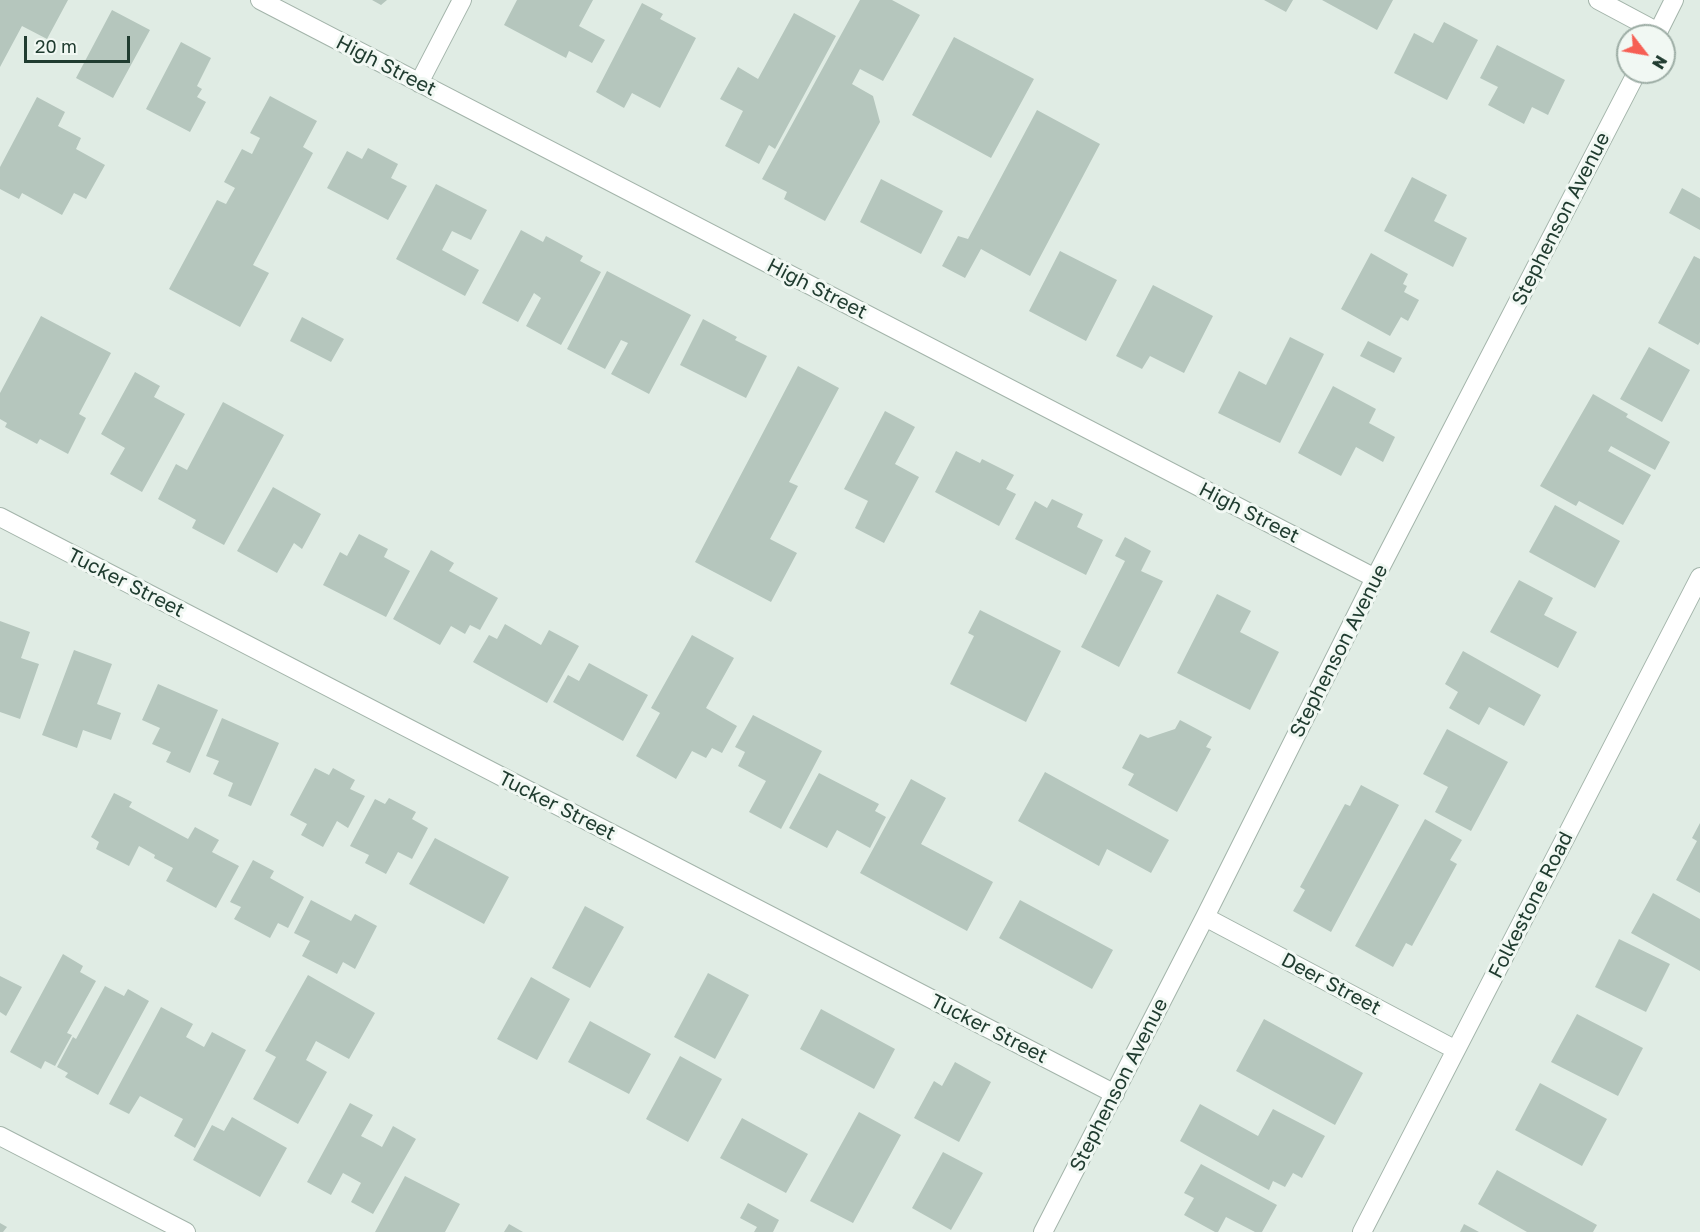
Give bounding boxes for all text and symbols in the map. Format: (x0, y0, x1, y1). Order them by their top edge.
scale bar (27, 24, 134, 62)
north arrow (1616, 24, 1676, 84)
street label: High Street (332, 30, 440, 102)
text: 20 m (35, 35, 77, 57)
text: N (1648, 52, 1671, 73)
street label: Stephenson Avenue (1507, 128, 1615, 310)
street label: High Street (763, 253, 871, 325)
street label: High Street (1195, 477, 1303, 549)
street label: Tucker Street (63, 543, 189, 623)
street label: Stephenson Avenue (1285, 560, 1393, 742)
street label: Tucker Street (494, 766, 620, 846)
street label: Folkestone Road (1484, 828, 1578, 982)
street label: Deer Street (1277, 948, 1385, 1020)
street label: Tucker Street (926, 989, 1052, 1069)
street label: Stephenson Avenue (1065, 994, 1173, 1176)

